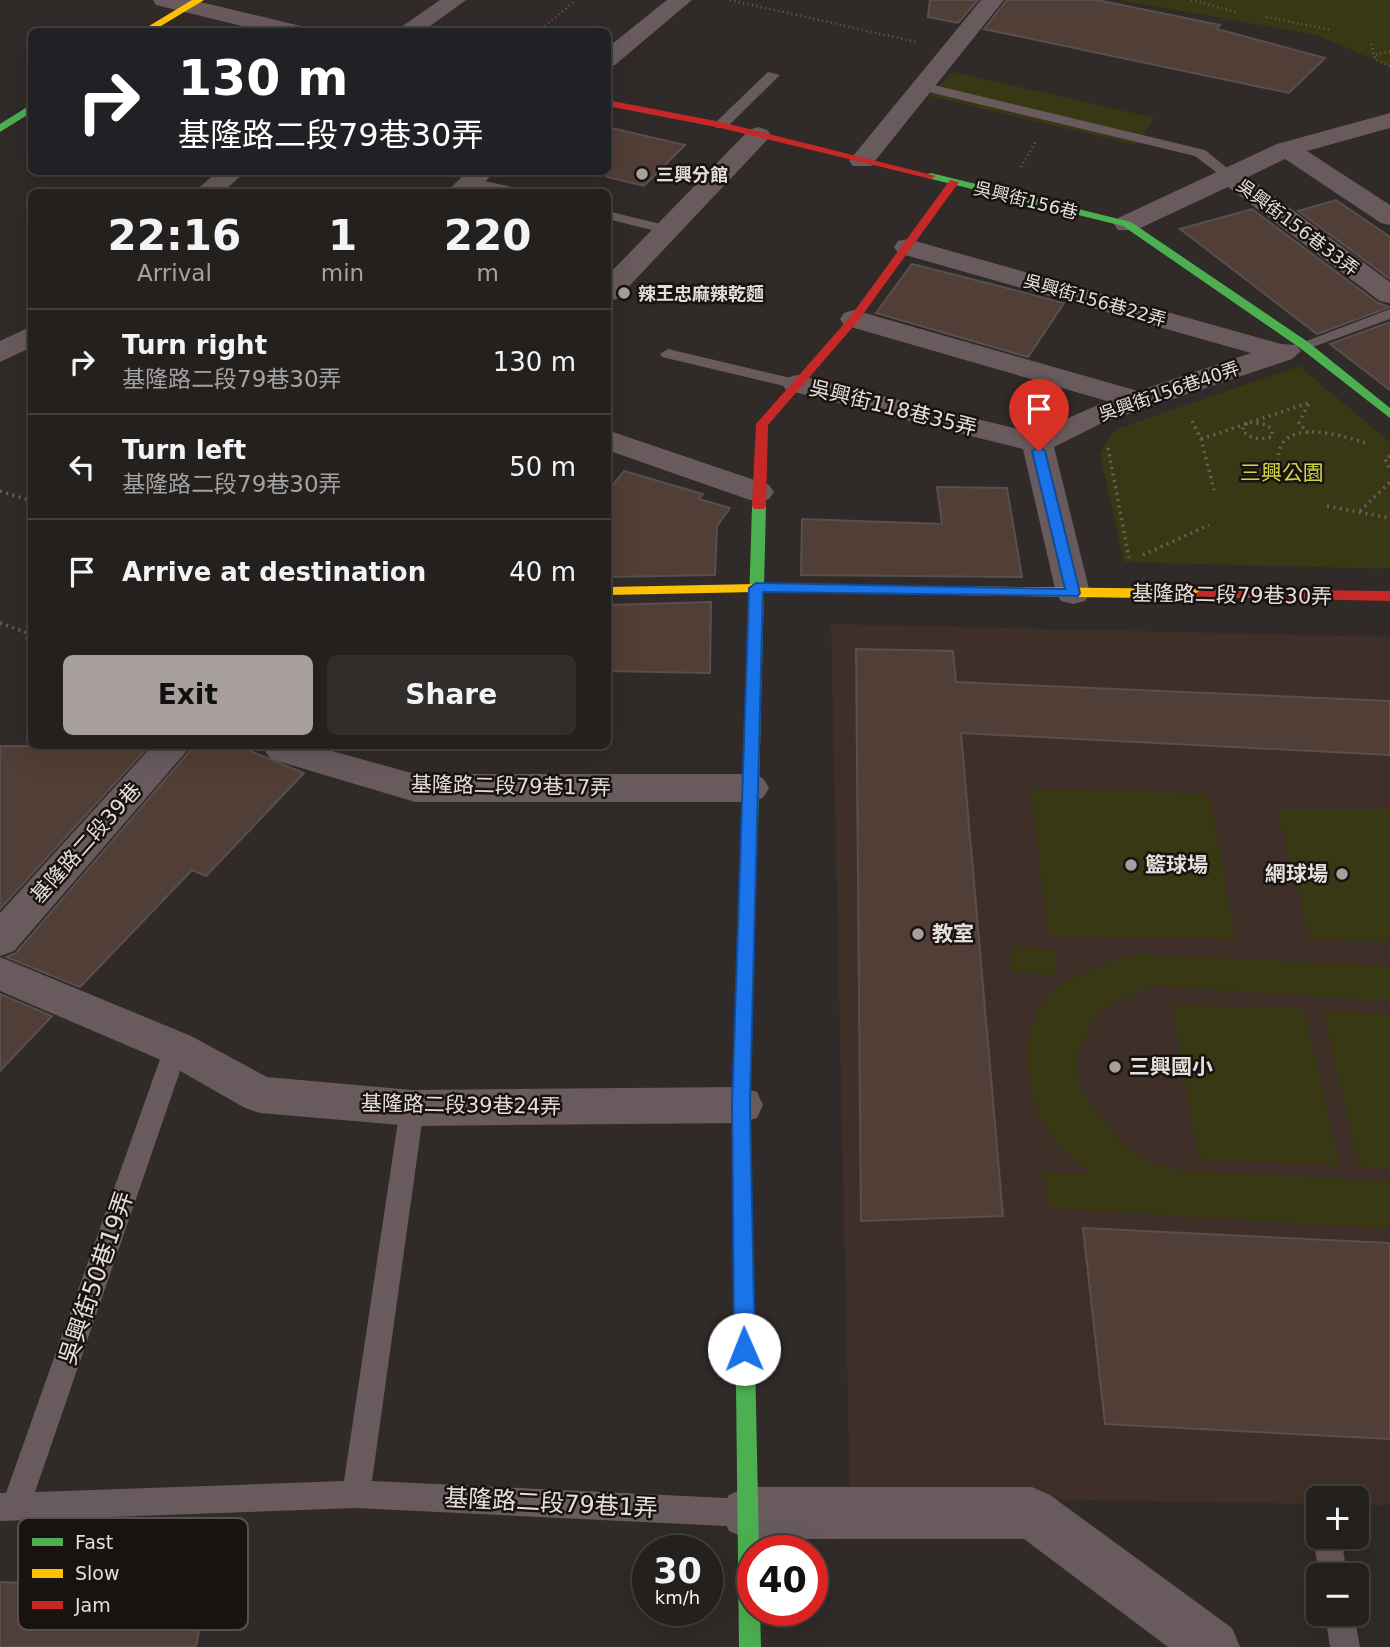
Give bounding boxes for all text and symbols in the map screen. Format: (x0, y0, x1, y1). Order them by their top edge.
text: 130 m (178, 50, 348, 107)
icon: right (63, 56, 154, 147)
text: 基隆路二段79巷30弄 (178, 116, 483, 154)
place label: 三興分館 (656, 164, 728, 185)
marker: 三興分館 (634, 166, 650, 182)
street label: 吳興街156巷33弄 (1233, 174, 1363, 280)
street label: 吳興街156巷 (972, 177, 1080, 223)
text: 22:16 (108, 211, 241, 260)
text: 1 (328, 211, 357, 260)
text: 220 (444, 211, 531, 260)
text: Arrival (137, 260, 212, 286)
text: min (321, 260, 364, 286)
text: m (476, 260, 499, 286)
street label: 吳興街156巷22弄 (1021, 270, 1169, 330)
place label: 辣王忠麻辣乾麵 (638, 283, 764, 304)
marker: 辣王忠麻辣乾麵 (616, 285, 632, 301)
text: Turn right (122, 330, 267, 360)
icon: right (63, 343, 101, 381)
text: 130 m (493, 347, 576, 377)
street label: 吳興街156巷40弄 (1096, 357, 1242, 425)
text: 基隆路二段79巷30弄 (122, 366, 342, 392)
street label: 吳興街118巷35弄 (807, 376, 979, 440)
pin (1009, 379, 1069, 451)
icon: arrive (1020, 390, 1058, 428)
text: Turn left (122, 435, 246, 465)
icon: left (63, 448, 101, 486)
text: 50 m (509, 452, 576, 482)
park label: 三興公園 (1240, 461, 1324, 485)
text: 基隆路二段79巷30弄 (122, 471, 342, 497)
icon: arrive (63, 553, 101, 591)
text: Arrive at destination (122, 557, 426, 587)
text: 40 m (509, 557, 576, 587)
street label: 基隆路二段79巷30弄 (1132, 581, 1332, 609)
button: Exit (63, 655, 313, 735)
button: Share (327, 655, 576, 735)
street label: 基隆路二段79巷17弄 (411, 772, 611, 800)
street label: 基隆路二段39巷 (26, 778, 146, 908)
place label: 籃球場 (1145, 853, 1208, 877)
marker: 籃球場 (1123, 857, 1139, 873)
place label: 網球場 (1265, 862, 1328, 886)
marker: 網球場 (1334, 866, 1350, 882)
place label: 教室 (932, 922, 974, 946)
marker: 教室 (910, 926, 926, 942)
place label: 三興國小 (1129, 1055, 1213, 1079)
marker: 三興國小 (1107, 1059, 1123, 1075)
street label: 基隆路二段39巷24弄 (361, 1091, 561, 1119)
street label: 吳興街50巷19弄 (53, 1188, 139, 1368)
position arrow (707, 1312, 781, 1386)
street label: 基隆路二段79巷1弄 (444, 1483, 658, 1523)
map controls (1306, 1486, 1369, 1626)
button: + (1306, 1486, 1369, 1549)
legend (18, 1518, 248, 1630)
text: Fast (75, 1531, 113, 1553)
speed limit sign: 40 (737, 1535, 828, 1626)
text: 30 (653, 1551, 702, 1591)
text: Slow (75, 1562, 120, 1584)
button: − (1306, 1563, 1369, 1626)
text: km/h (655, 1587, 700, 1608)
text: Jam (74, 1594, 111, 1616)

